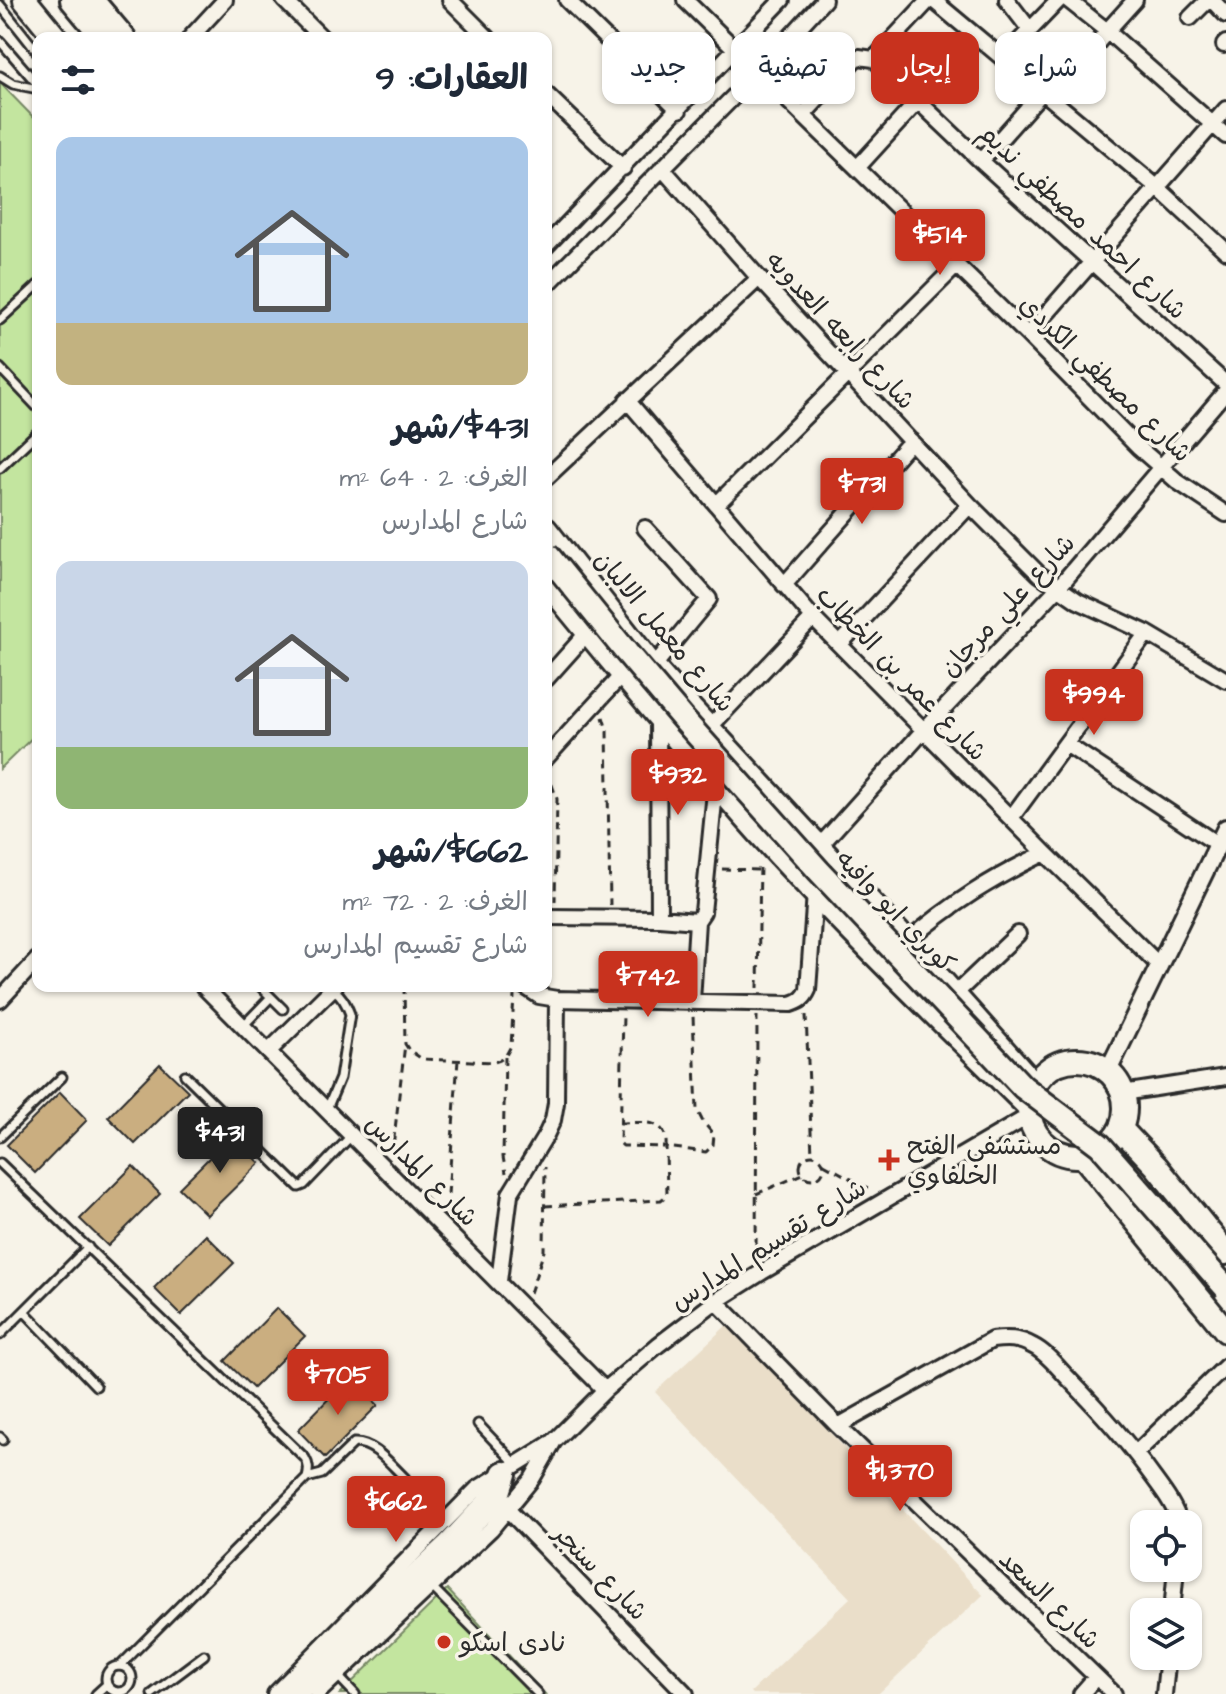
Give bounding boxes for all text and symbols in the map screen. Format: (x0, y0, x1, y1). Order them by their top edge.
chip: جديد (602, 32, 715, 104)
chip: تصفية (731, 32, 855, 104)
chip: إيجار (871, 32, 979, 104)
chip: شراء (995, 32, 1106, 104)
text: العقارات: 9 (375, 55, 528, 103)
icon: filters (56, 58, 100, 102)
street label: شارع احمد مصطفي نديم (968, 116, 1194, 331)
icon: home (220, 189, 364, 333)
pin: $514 (893, 209, 987, 277)
text: $514 (913, 217, 967, 253)
street label: شارع رابعه العدويه (757, 244, 923, 418)
street label: شارع مصطفي الكردي (1008, 287, 1200, 474)
text: $431/شهر (392, 404, 528, 452)
pin: $731 (815, 458, 909, 526)
text: الغرف: 2 · 64 m² (339, 460, 528, 496)
text: $731 (838, 466, 886, 502)
text: شارع المدارس (382, 503, 528, 539)
street label: شارع علي مرجان (932, 526, 1086, 688)
street label: شارع معمل الالبان (586, 543, 743, 720)
street label: شارع عمر بن الخطاب (808, 578, 995, 770)
icon: home (220, 613, 364, 757)
pin: $994 (1047, 669, 1141, 737)
text: $994 (1063, 677, 1125, 713)
pin: $932 (631, 749, 725, 817)
text: $932 (649, 757, 707, 793)
text: $662/شهر (375, 828, 528, 876)
street label: كوبري ابو وافيه (827, 842, 963, 981)
text: الغرف: 2 · 72 m² (343, 884, 528, 920)
text: شارع تقسيم المدارس (303, 927, 528, 963)
pin: $742 (601, 951, 695, 1019)
text: $742 (616, 959, 680, 995)
street label: شارع المدارس (357, 1106, 486, 1235)
pin: $431 (173, 1107, 267, 1175)
text: $431 (196, 1115, 244, 1151)
place label: مستشفي الفتح الخلفاوي (907, 1128, 1061, 1194)
marker: مستشفي الفتح الخلفاوي (878, 1149, 900, 1171)
street label: شارع تقسيم المدارس (664, 1170, 874, 1320)
pin: $705 (291, 1349, 385, 1417)
text: $705 (305, 1357, 371, 1393)
pin: $1,370 (835, 1445, 965, 1513)
text: $1,370 (866, 1453, 934, 1489)
pin: $662 (349, 1476, 443, 1544)
text: $662 (365, 1484, 427, 1520)
map controls (1130, 1510, 1202, 1670)
button: locate (1130, 1510, 1202, 1582)
street label: شارع سنجر (544, 1515, 655, 1629)
street label: شارع السعد (991, 1542, 1108, 1657)
button: layers (1130, 1598, 1202, 1670)
place label: نادى اسكو (458, 1625, 567, 1661)
marker: نادى اسكو (435, 1633, 453, 1651)

